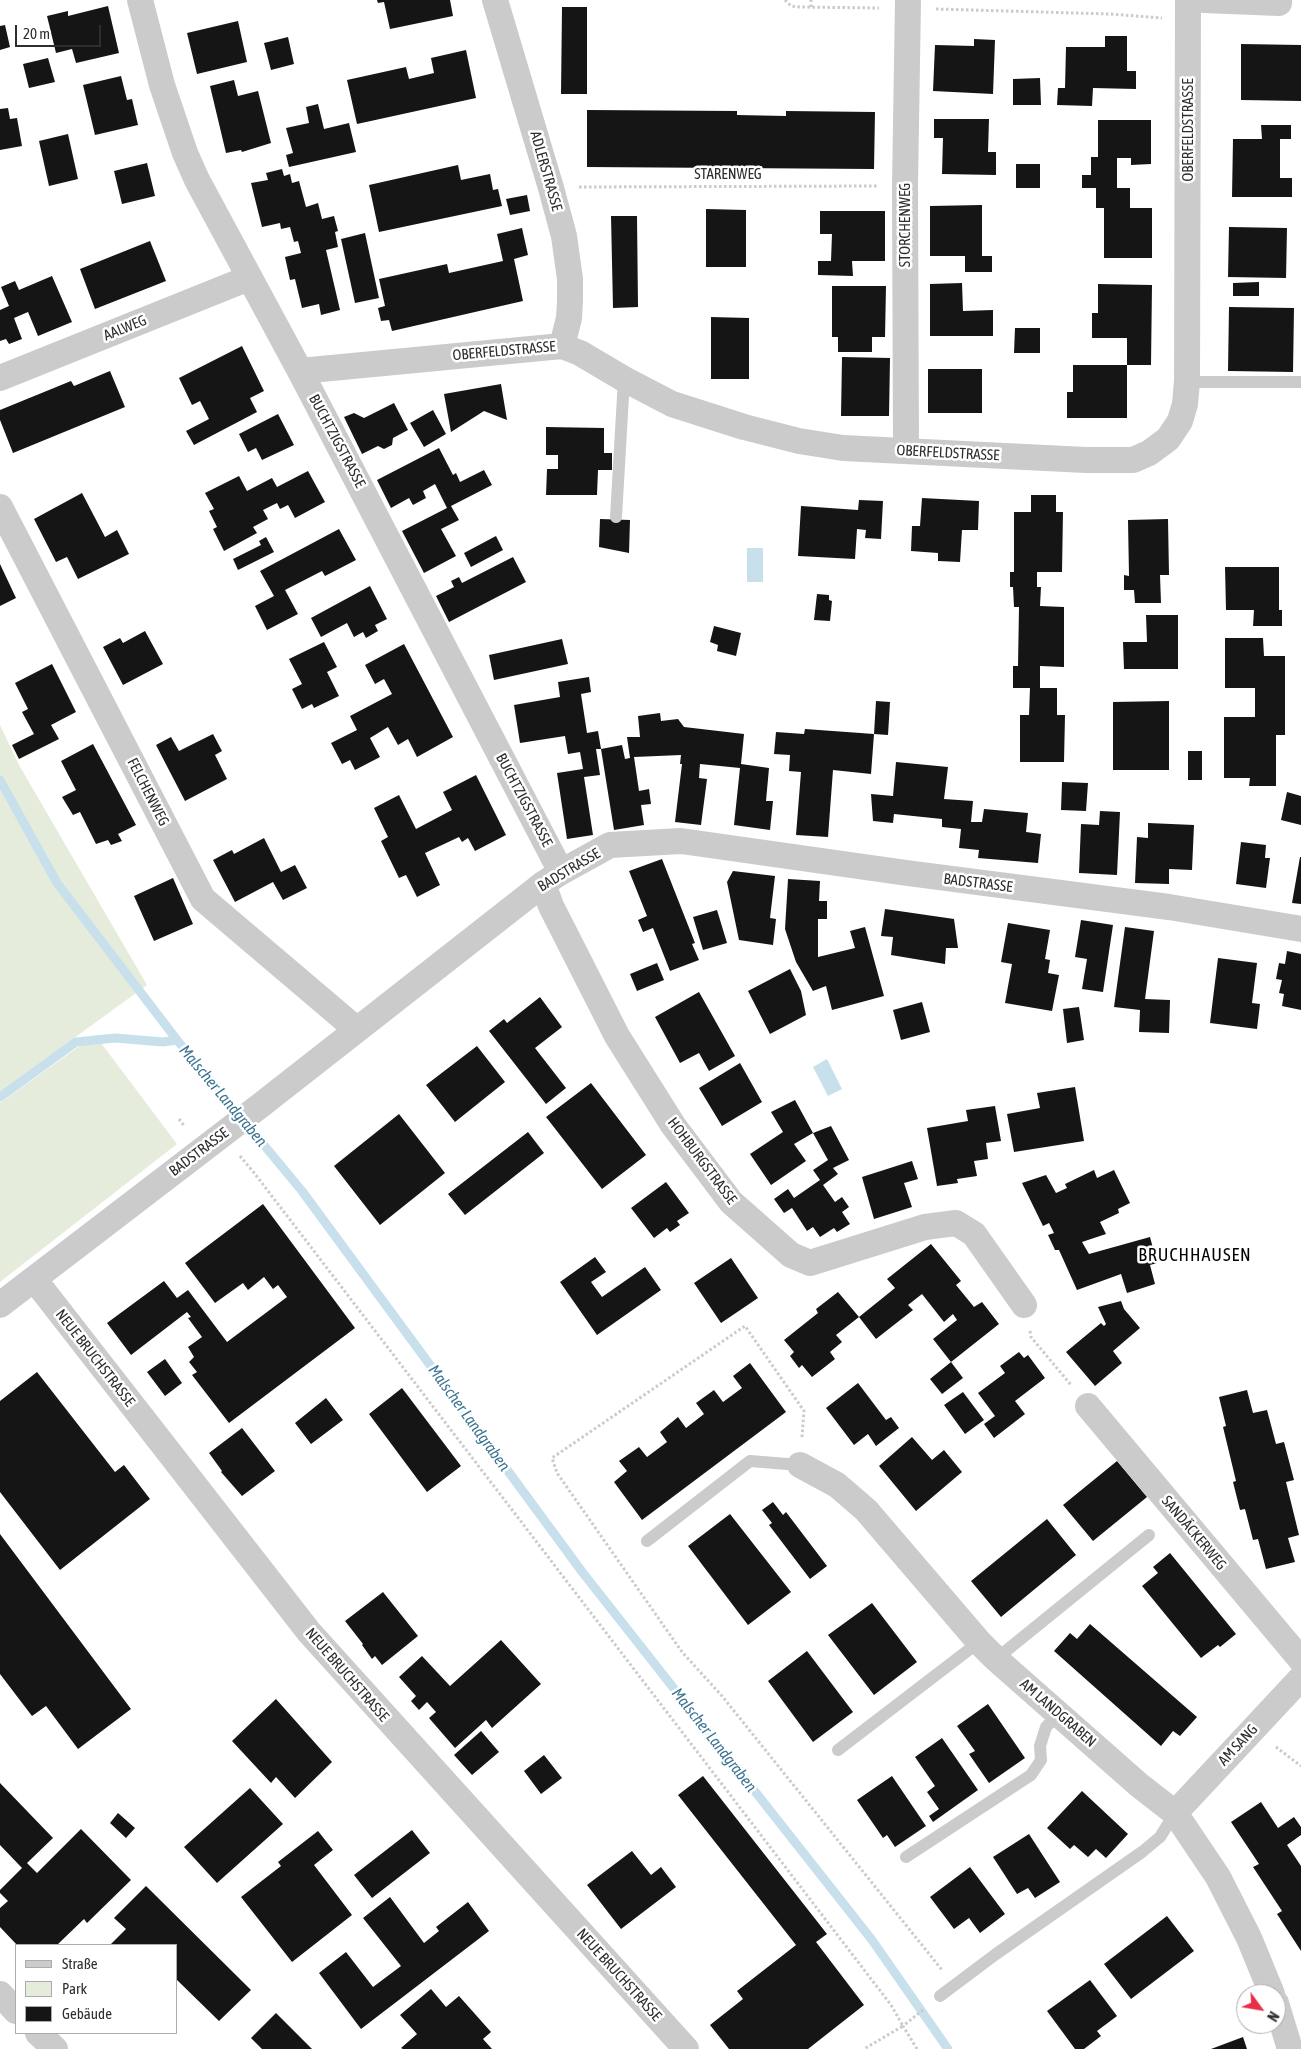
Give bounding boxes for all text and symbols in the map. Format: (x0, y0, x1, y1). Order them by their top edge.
scale bar (18, 15, 104, 47)
text: 20 m (23, 25, 50, 42)
street label: OBERFELDSTRASSE (1179, 78, 1197, 182)
street label: ADLERSTRASSE (526, 129, 566, 213)
street label: STARENWEG (694, 165, 762, 183)
street label: STORCHENWEG (896, 183, 914, 267)
street label: AALWEG (101, 311, 149, 345)
street label: OBERFELDSTRASSE (452, 338, 556, 364)
street label: BUCHTZIGSTRASSE (305, 391, 369, 491)
street label: OBERFELDSTRASSE (896, 441, 1000, 465)
street label: BUCHTZIGSTRASSE (492, 750, 556, 850)
street label: FELCHENWEG (123, 755, 173, 829)
street label: BADSTRASSE (535, 844, 603, 896)
street label: BADSTRASSE (942, 870, 1014, 896)
water label: Malscher Landgraben (175, 1041, 271, 1151)
street label: HOHBURGSTRASSE (663, 1114, 741, 1208)
street label: BADSTRASSE (166, 1124, 232, 1180)
district label: BRUCHHAUSEN (1137, 1244, 1253, 1266)
street label: NEUE BRUCHSTRASSE (52, 1306, 138, 1410)
water label: Malscher Landgraben (424, 1361, 514, 1475)
street label: SANDÄCKERWEG (1158, 1492, 1230, 1574)
street label: NEUE BRUCHSTRASSE (301, 1624, 393, 1726)
street label: AM LANDGRABEN (1016, 1675, 1100, 1751)
water label: Malscher Landgraben (667, 1684, 761, 1796)
street label: AM SANG (1214, 1721, 1262, 1769)
street label: NEUE BRUCHSTRASSE (573, 1925, 665, 2025)
legend (15, 1944, 178, 2034)
text: Straße (62, 1955, 98, 1972)
text: Park (62, 1980, 87, 1997)
north arrow (1236, 1984, 1286, 2034)
text: Gebäude (62, 2005, 112, 2022)
text: N (1264, 2009, 1282, 2024)

